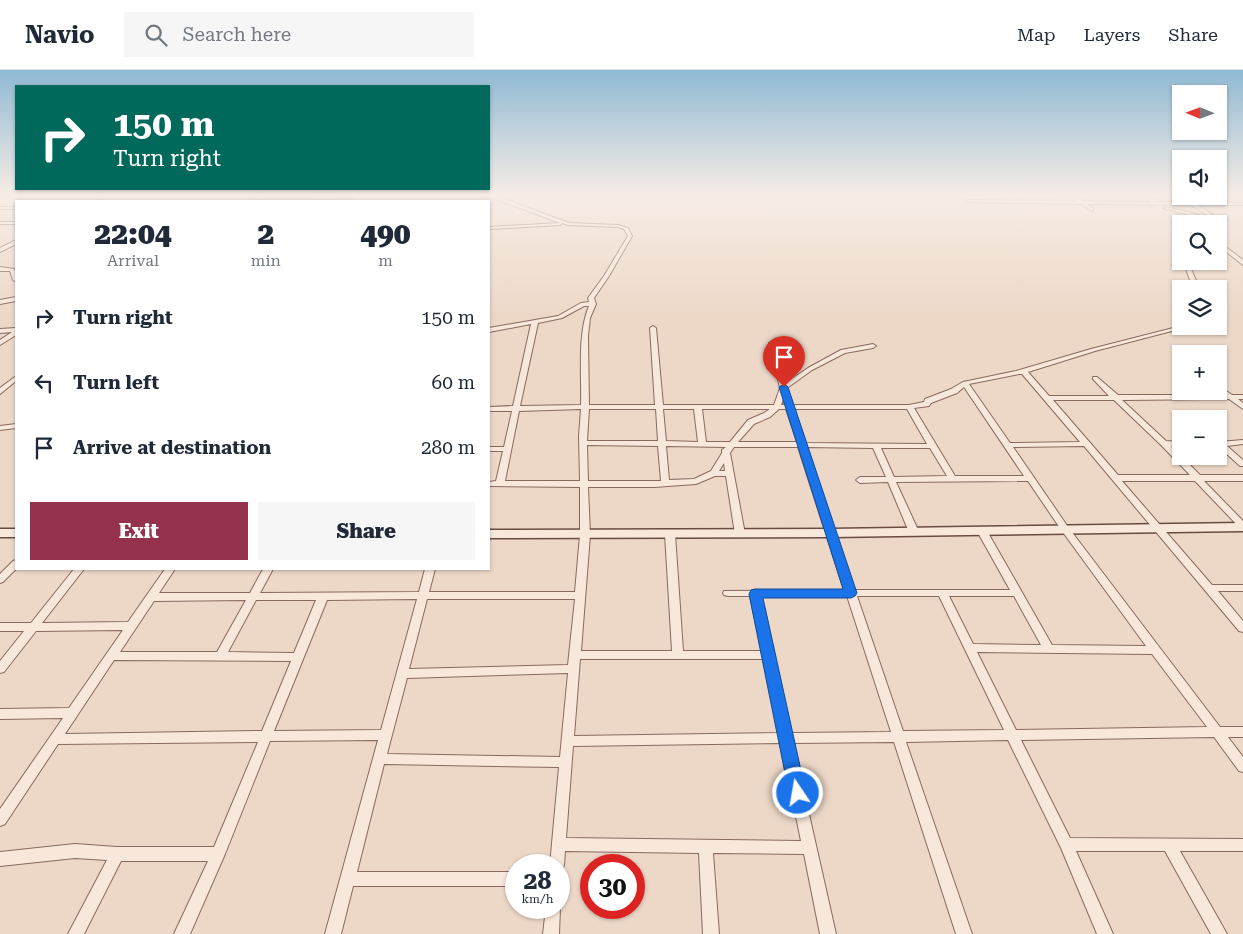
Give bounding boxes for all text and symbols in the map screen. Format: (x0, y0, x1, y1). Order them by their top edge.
search box (124, 12, 474, 57)
text: Navio (25, 21, 94, 49)
icon: search (142, 21, 170, 49)
text: Search here (182, 23, 291, 46)
text: Map (1017, 24, 1056, 45)
text: Layers (1084, 24, 1140, 45)
text: Share (1168, 24, 1218, 45)
north arrow (1172, 85, 1228, 140)
map controls (1172, 85, 1227, 465)
text: 150 m (113, 104, 214, 145)
icon: right (30, 105, 95, 170)
text: Turn right (113, 146, 221, 171)
button: sound (1172, 150, 1227, 205)
button: search (1172, 215, 1227, 270)
text: 22:04 (94, 216, 172, 251)
text: 2 (257, 216, 274, 251)
text: 490 (360, 216, 411, 251)
text: Arrival (107, 251, 159, 270)
text: min (251, 251, 281, 270)
text: m (378, 251, 393, 270)
button: layers (1172, 280, 1227, 335)
icon: right (30, 304, 58, 332)
text: Turn right (73, 306, 173, 329)
text: 150 m (421, 306, 475, 329)
pin (763, 336, 805, 387)
icon: arrive (770, 343, 798, 371)
button: + (1172, 345, 1227, 400)
icon: left (30, 369, 58, 397)
text: Turn left (73, 371, 159, 394)
text: 60 m (432, 371, 475, 394)
button: − (1172, 410, 1227, 465)
icon: arrive (30, 434, 58, 462)
text: Arrive at destination (73, 436, 271, 459)
text: 280 m (421, 436, 475, 459)
button: Exit (30, 502, 248, 560)
button: Share (258, 502, 475, 560)
position arrow (771, 766, 823, 818)
speed limit sign: 30 (580, 854, 645, 919)
text: 28 (523, 866, 552, 895)
text: km/h (521, 892, 554, 906)

